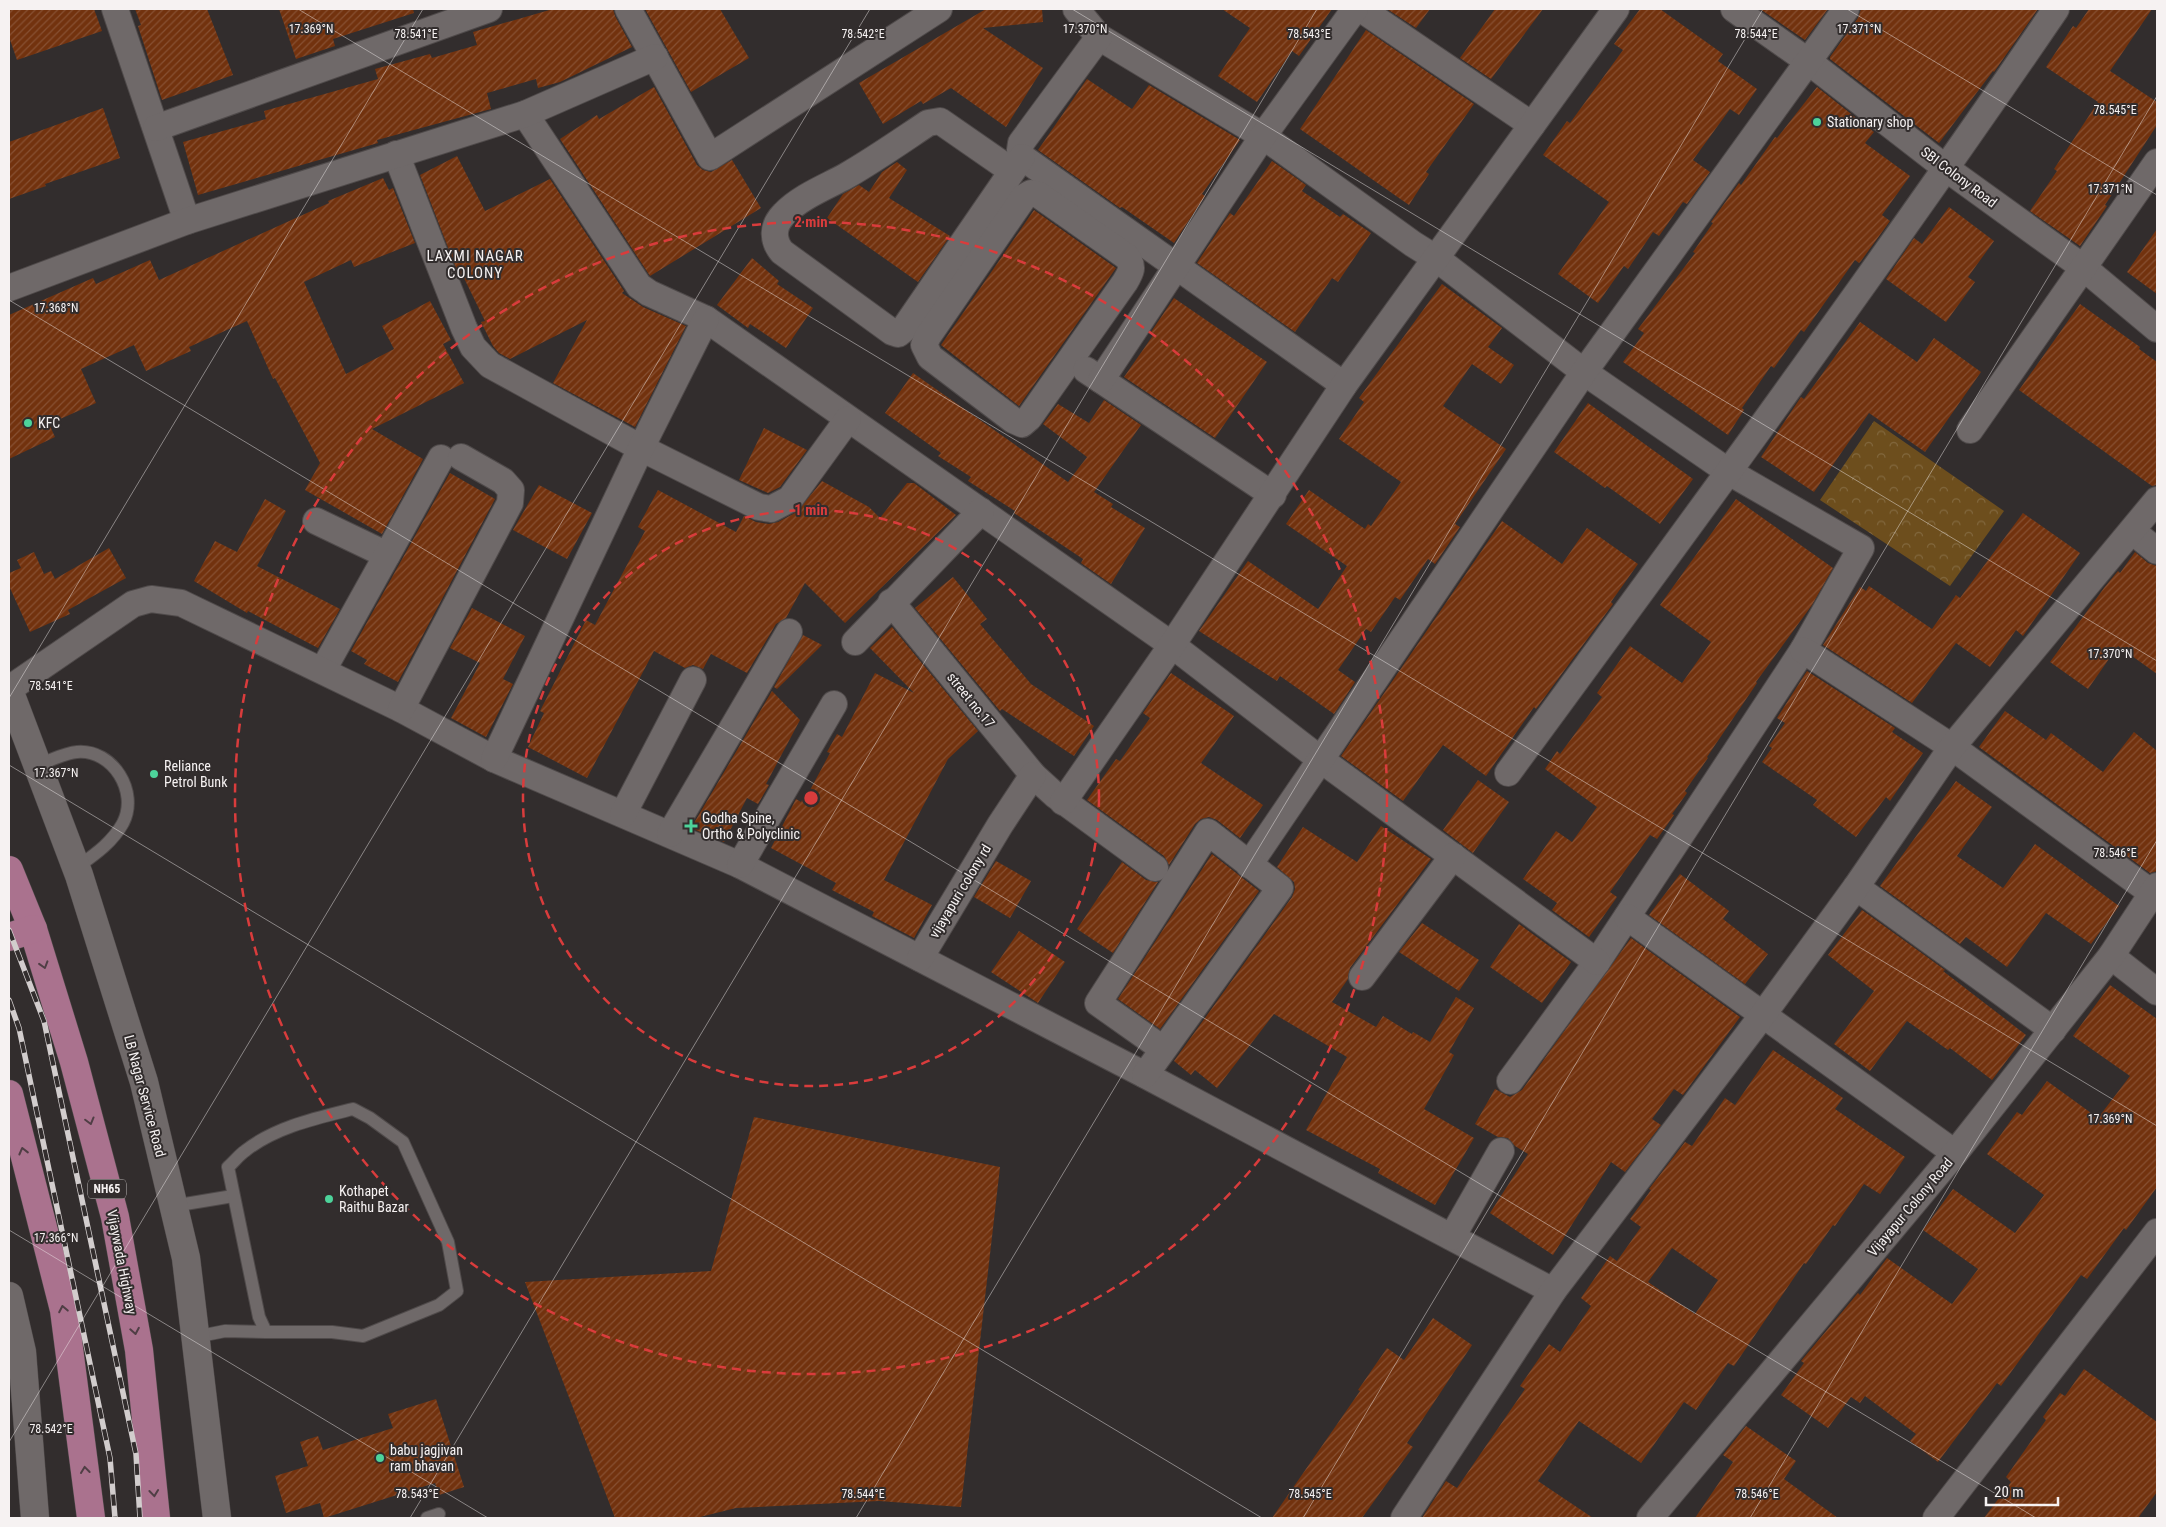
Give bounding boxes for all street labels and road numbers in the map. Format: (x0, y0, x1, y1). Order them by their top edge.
street label: SBI Colony Road (1918, 143, 2000, 211)
street label: street no.17 (944, 669, 998, 731)
street label: vijayapuri colony rd (926, 841, 994, 941)
street label: LB Nagar Service Road (121, 1033, 169, 1159)
street label: Vijayapur Colony Road (1864, 1155, 1956, 1259)
road number: NH65 (88, 1180, 126, 1198)
street label: Vijaywada Highway (104, 1208, 140, 1316)

